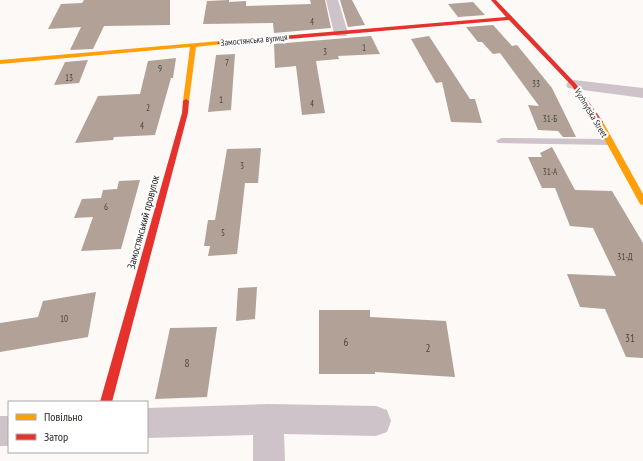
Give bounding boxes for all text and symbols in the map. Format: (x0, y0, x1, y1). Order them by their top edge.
house number: 4 (310, 16, 314, 27)
street label: Замостянська вулиця (220, 31, 288, 48)
house number: 1 (362, 42, 366, 53)
house number: 3 (323, 46, 327, 57)
house number: 7 (225, 57, 229, 68)
house number: 9 (158, 63, 162, 74)
house number: 13 (65, 72, 73, 83)
house number: 33 (532, 78, 540, 89)
street label: Vyzhnytska Street (572, 85, 611, 140)
house number: 1 (219, 94, 223, 105)
house number: 4 (310, 98, 314, 109)
house number: 2 (146, 102, 150, 113)
house number: 31-Б (543, 113, 557, 124)
house number: 4 (140, 120, 144, 131)
house number: 3 (240, 160, 244, 171)
house number: 31-А (543, 166, 558, 177)
street label: Замостянський провулок (124, 173, 162, 270)
house number: 6 (104, 201, 108, 212)
house number: 5 (221, 227, 225, 238)
house number: 31-Д (617, 251, 633, 262)
house number: 10 (60, 313, 68, 324)
house number: 31 (625, 331, 635, 345)
house number: 6 (344, 335, 349, 349)
house number: 2 (426, 341, 431, 355)
house number: 8 (185, 356, 190, 370)
legend (8, 401, 148, 453)
text: Повільно (44, 409, 83, 424)
text: Затор (44, 429, 68, 444)

